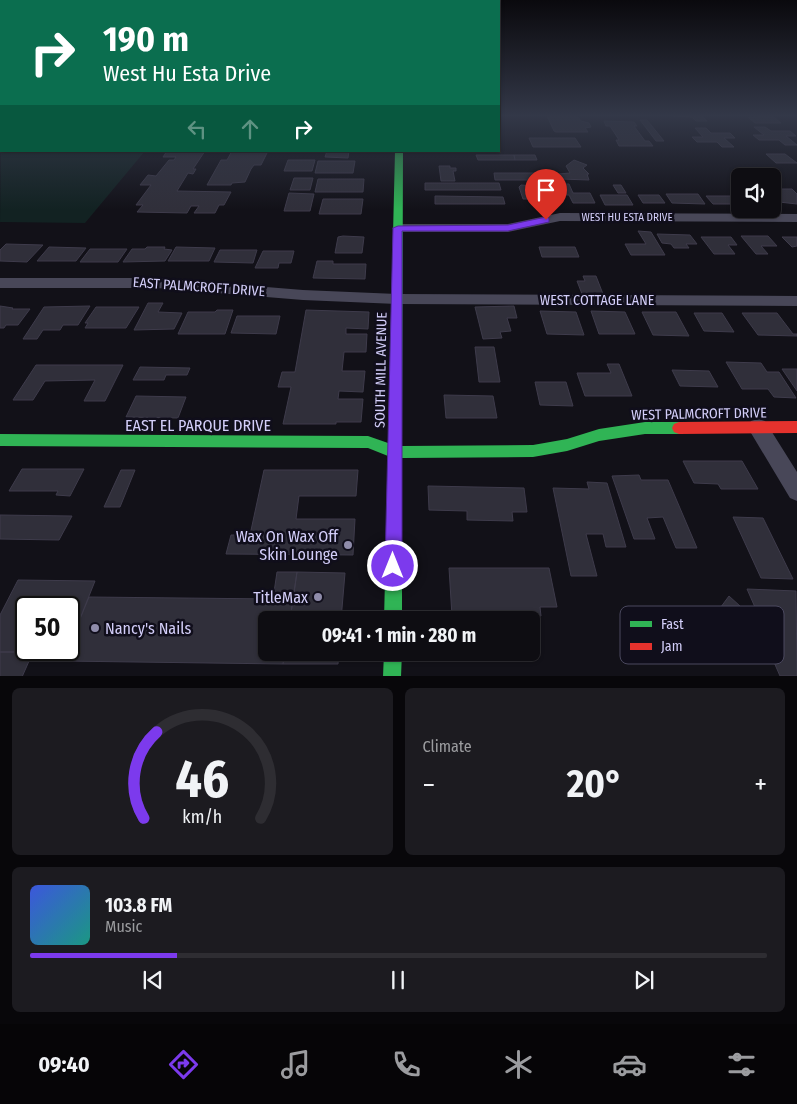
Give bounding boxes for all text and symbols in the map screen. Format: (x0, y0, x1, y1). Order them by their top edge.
text: 190 m (103, 18, 189, 60)
icon: right (20, 20, 85, 85)
text: West Hu Esta Drive (103, 60, 271, 87)
icon: left (183, 115, 211, 143)
icon: ahead (236, 115, 264, 143)
icon: right (289, 115, 317, 143)
map controls (731, 168, 781, 218)
button: sound (731, 168, 781, 218)
pin (525, 169, 567, 220)
icon: arrive (532, 176, 560, 204)
street label: WEST HU ESTA DRIVE (581, 211, 673, 224)
street label: EAST PALMCROFT DRIVE (132, 274, 266, 300)
street label: WEST COTTAGE LANE (540, 292, 655, 309)
street label: SOUTH MILL AVENUE (371, 312, 391, 428)
street label: WEST PALMCROFT DRIVE (631, 404, 767, 424)
street label: EAST EL PARQUE DRIVE (125, 416, 271, 435)
place label: Wax On Wax Off Skin Lounge (236, 527, 339, 564)
marker: Wax On Wax Off Skin Lounge (342, 539, 354, 551)
position arrow (366, 539, 418, 591)
place label: TitleMax (253, 588, 308, 607)
marker: TitleMax (312, 591, 324, 603)
speed limit sign: 50 (15, 596, 80, 661)
legend (620, 606, 784, 664)
text: Fast (661, 616, 684, 633)
place label: Nancy's Nails (105, 619, 191, 638)
marker: Nancy's Nails (89, 622, 101, 634)
text: 09:41 · 1 min · 280 m (322, 624, 476, 647)
text: Jam (661, 638, 682, 655)
text: Climate (423, 737, 472, 756)
text: 46 (175, 748, 229, 811)
text: 20° (567, 761, 623, 807)
text: − (423, 768, 435, 801)
text: + (754, 768, 767, 801)
text: km/h (182, 806, 222, 828)
text: 103.8 FM (105, 894, 172, 917)
text: Music (105, 917, 142, 936)
icon: previous (139, 966, 167, 994)
icon: pause (384, 966, 412, 994)
icon: next (630, 966, 658, 994)
icon: directions (166, 1047, 201, 1082)
icon: music (278, 1047, 313, 1082)
icon: phone (389, 1047, 424, 1082)
icon: climate (501, 1047, 536, 1082)
icon: car (612, 1047, 647, 1082)
icon: filters (724, 1047, 759, 1082)
text: 09:40 (38, 1051, 90, 1078)

